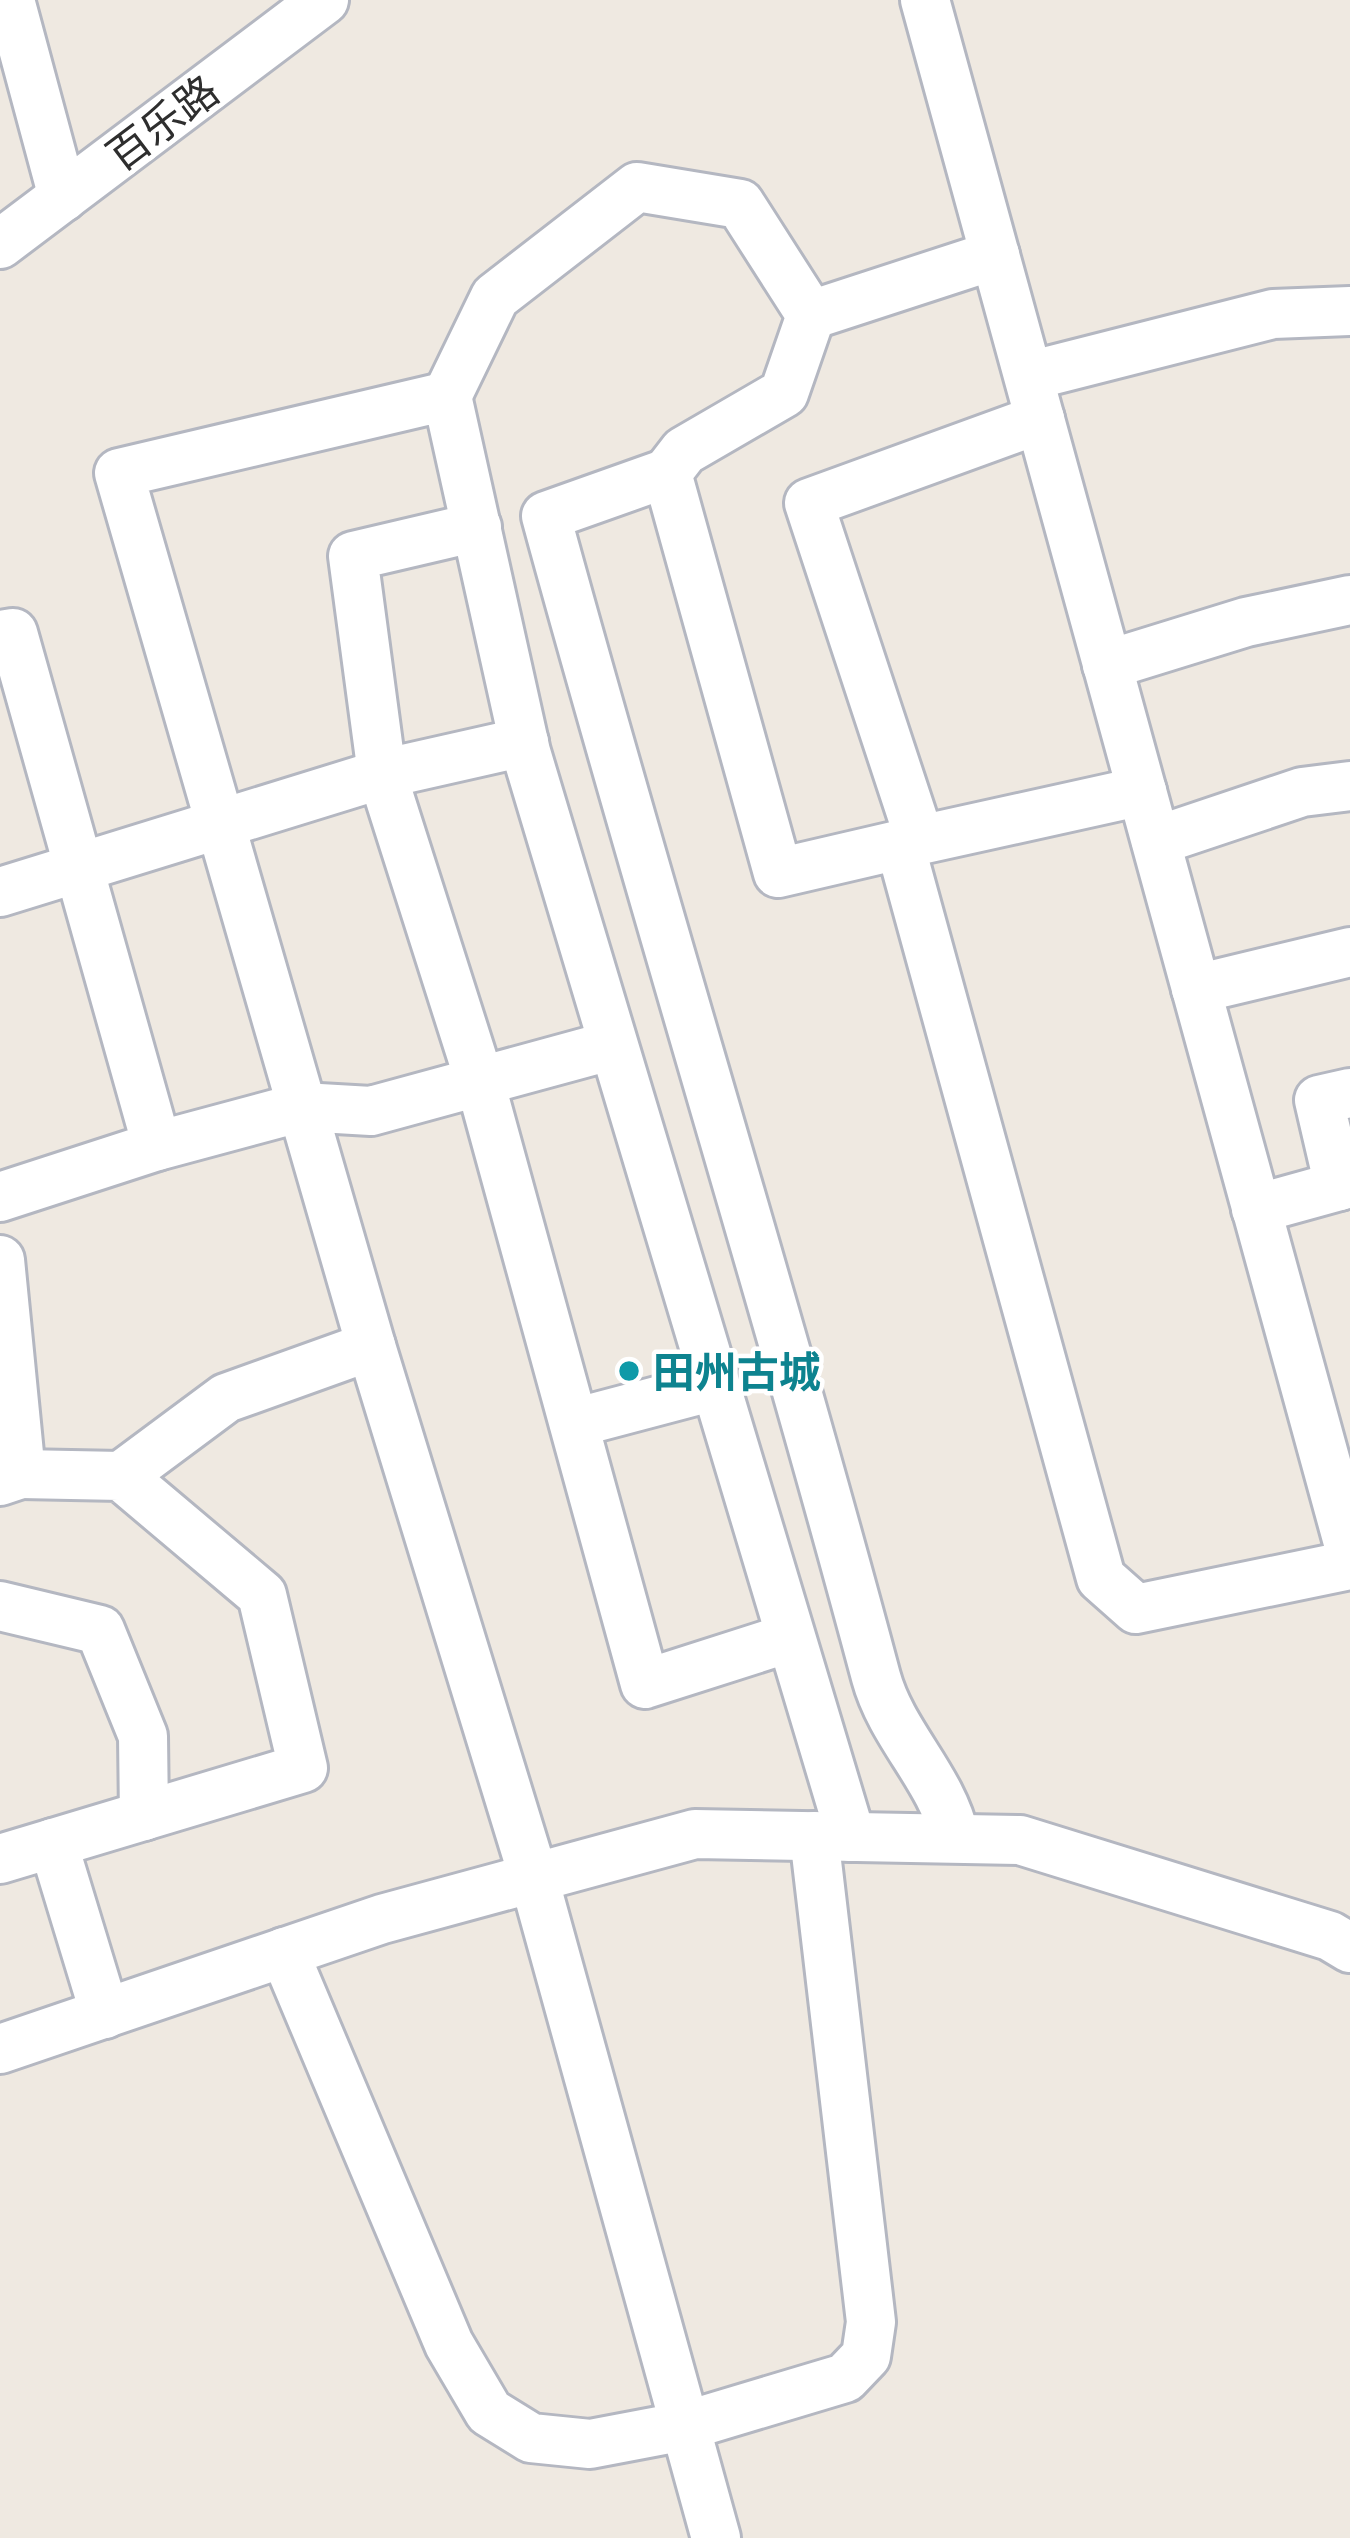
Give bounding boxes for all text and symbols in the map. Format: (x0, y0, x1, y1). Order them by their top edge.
street label: 百乐路 (92, 59, 232, 185)
place label: 田州古城 (653, 1339, 821, 1403)
marker: 田州古城 (616, 1358, 642, 1384)

